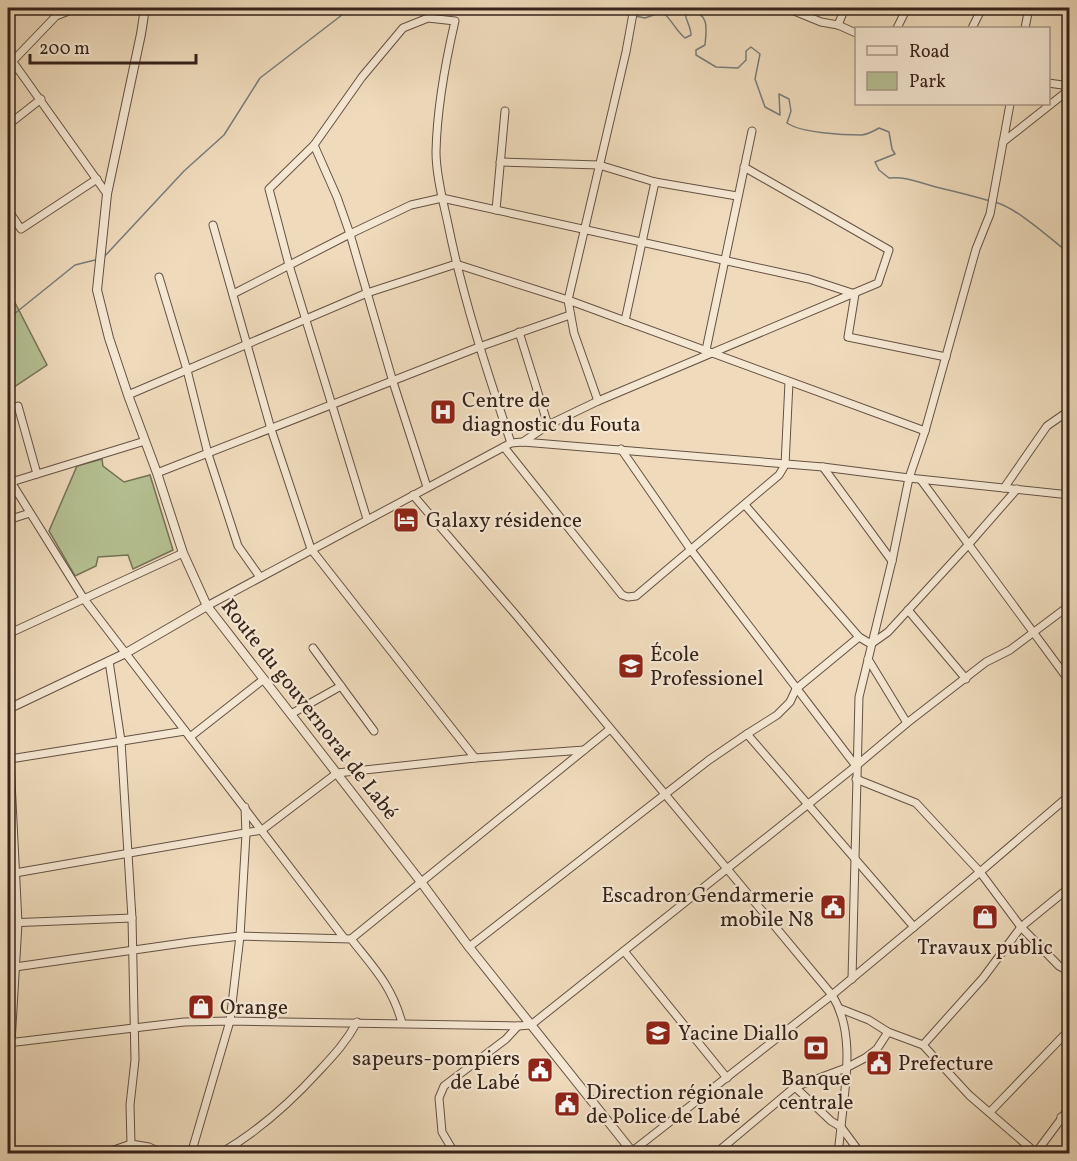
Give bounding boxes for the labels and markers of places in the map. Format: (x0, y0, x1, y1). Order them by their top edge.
place label: Centre de diagnostic du Fouta (462, 387, 641, 440)
hospital icon: Centre de diagnostic du Fouta (428, 397, 458, 427)
hotel icon: Galaxy résidence (391, 505, 421, 535)
place label: Galaxy résidence (426, 507, 582, 536)
place label: École Professionel (650, 641, 764, 694)
school or university icon: École Professionel (616, 651, 646, 681)
place label: Escadron Gendarmerie mobile N8 (601, 882, 814, 935)
public building icon: Escadron Gendarmerie mobile N8 (818, 892, 848, 922)
shop icon: Travaux public (970, 902, 1000, 932)
place label: Travaux public (917, 934, 1053, 963)
shop icon: Orange (186, 992, 216, 1022)
place label: Orange (220, 994, 288, 1023)
school or university icon: Yacine Diallo (643, 1018, 673, 1048)
place label: Yacine Diallo (678, 1020, 799, 1049)
bank icon: Banque centrale (801, 1033, 831, 1063)
place label: sapeurs-pompiers de Labé (352, 1045, 520, 1098)
public building icon: Prefecture (864, 1048, 894, 1078)
place label: Prefecture (898, 1050, 993, 1079)
public building icon: sapeurs-pompiers de Labé (525, 1055, 555, 1085)
place label: Banque centrale (779, 1065, 853, 1118)
place label: Direction régionale de Police de Labé (586, 1079, 764, 1132)
public building icon: Direction régionale de Police de Labé (552, 1089, 582, 1119)

